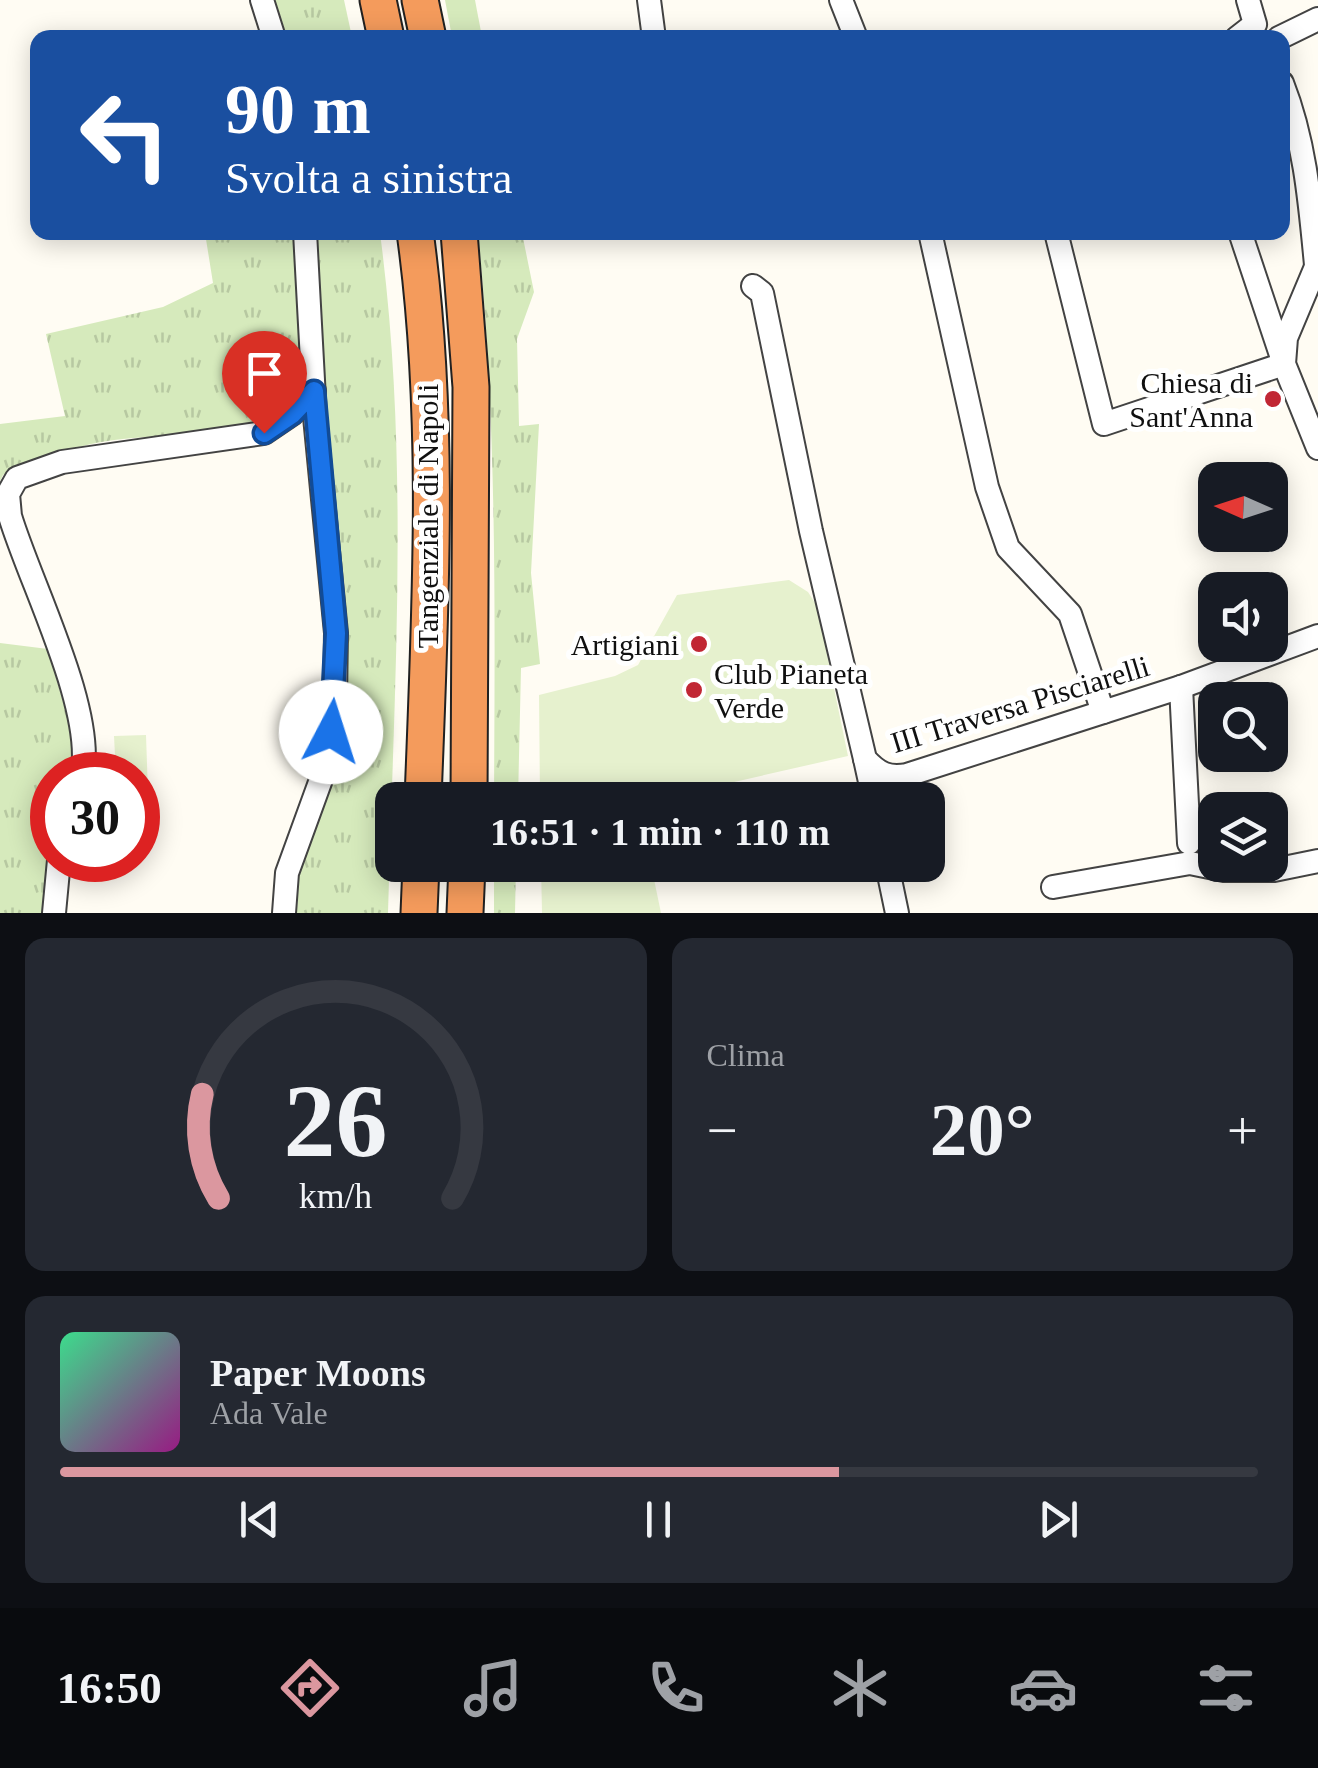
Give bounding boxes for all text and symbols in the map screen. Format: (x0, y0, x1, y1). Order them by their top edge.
icon: left (60, 70, 190, 200)
text: 90 m (225, 71, 371, 148)
text: Svolta a sinistra (225, 153, 512, 203)
pin (222, 331, 307, 434)
icon: arrive (237, 346, 292, 401)
place label: Chiesa di Sant'Anna (1129, 366, 1253, 433)
street label: Tangenziale di Napoli (411, 384, 444, 648)
marker: Chiesa di Sant'Anna (1262, 388, 1284, 410)
north arrow (1198, 462, 1288, 552)
map controls (1198, 462, 1288, 882)
button: sound (1198, 572, 1288, 662)
place label: Artigiani (571, 628, 679, 661)
marker: Artigiani (688, 633, 710, 655)
street label: III Traversa Pisciarelli (887, 649, 1153, 759)
place label: Club Pianeta Verde (714, 657, 868, 724)
marker: Club Pianeta Verde (683, 679, 705, 701)
position arrow (279, 680, 383, 784)
button: search (1198, 682, 1288, 772)
speed limit sign: 30 (30, 752, 160, 882)
button: layers (1198, 792, 1288, 882)
text: 16:51 · 1 min · 110 m (490, 811, 830, 853)
text: Clima (707, 1037, 785, 1073)
text: 26 (284, 1063, 388, 1178)
text: 20° (930, 1088, 1035, 1171)
text: − (707, 1100, 738, 1161)
text: + (1227, 1100, 1258, 1161)
text: km/h (299, 1176, 373, 1216)
text: Paper Moons (210, 1352, 426, 1394)
text: Ada Vale (210, 1395, 328, 1431)
icon: previous (232, 1492, 287, 1547)
icon: pause (631, 1492, 686, 1547)
icon: next (1031, 1492, 1086, 1547)
icon: directions (275, 1653, 345, 1723)
icon: music (458, 1653, 528, 1723)
icon: phone (641, 1653, 711, 1723)
icon: climate (825, 1653, 895, 1723)
icon: car (1008, 1653, 1078, 1723)
icon: filters (1191, 1653, 1261, 1723)
text: 16:50 (57, 1663, 162, 1713)

